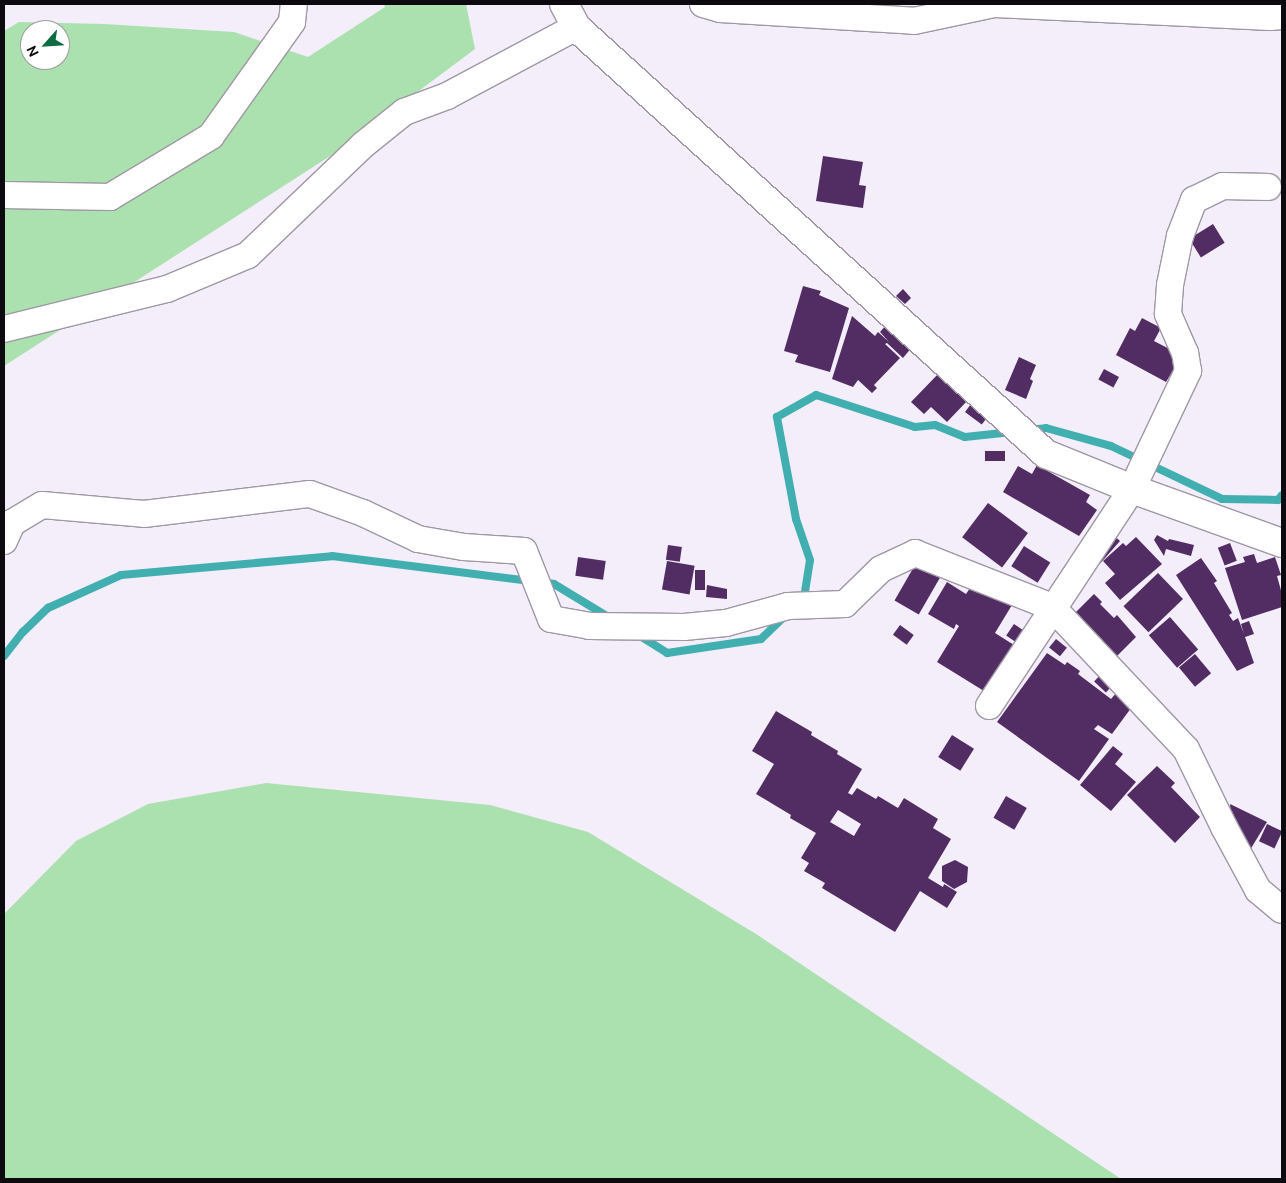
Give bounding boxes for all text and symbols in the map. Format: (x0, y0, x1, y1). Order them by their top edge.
north arrow (20, 20, 70, 70)
text: N (23, 43, 42, 59)

